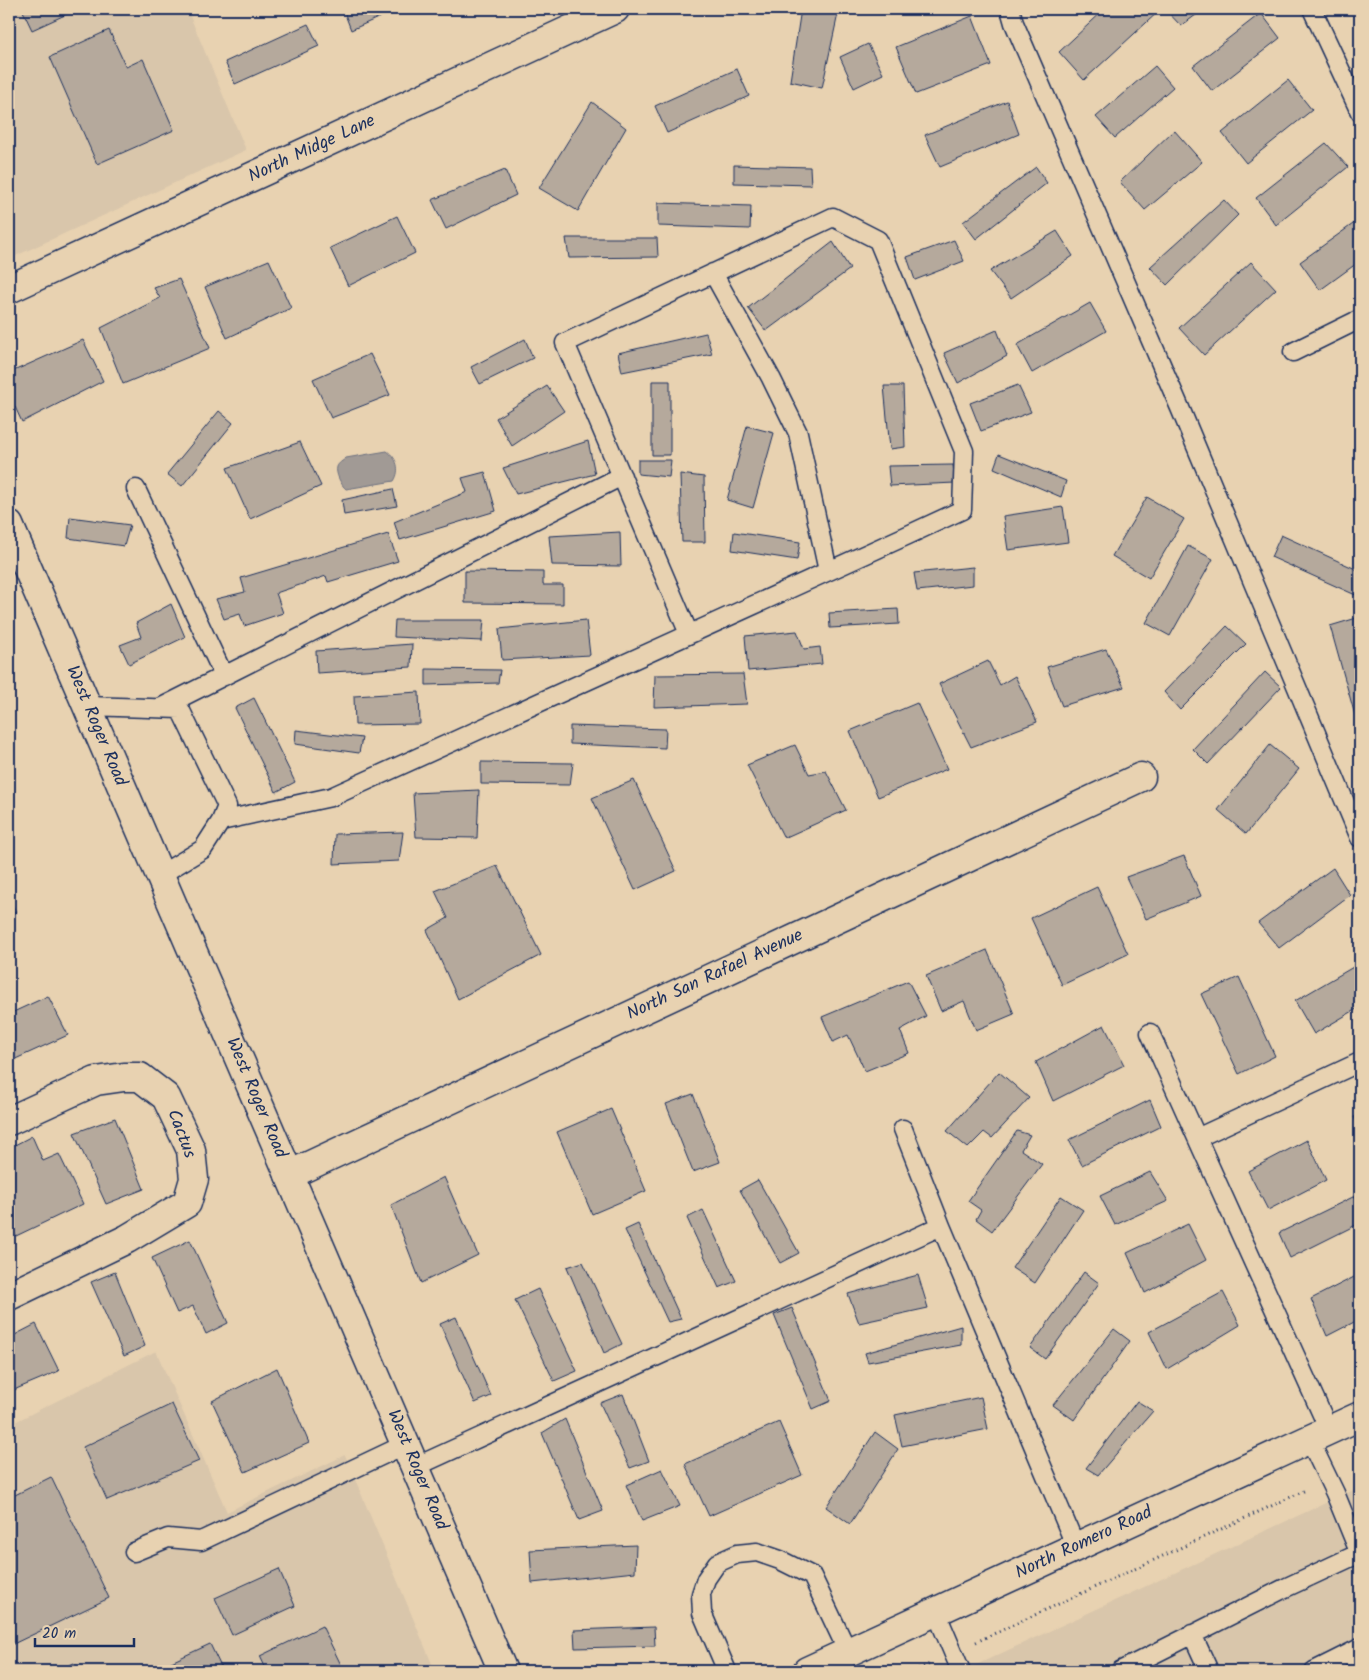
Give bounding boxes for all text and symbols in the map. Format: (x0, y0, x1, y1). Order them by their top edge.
street label: North Midge Lane (244, 107, 380, 191)
street label: West Roger Road (58, 661, 135, 792)
street label: North San Rafael Avenue (622, 921, 808, 1029)
street label: West Roger Road (218, 1033, 295, 1164)
street label: Cactus (158, 1105, 204, 1163)
street label: West Roger Road (379, 1405, 456, 1536)
street label: North Romero Road (1011, 1498, 1158, 1588)
scale bar (35, 1615, 134, 1647)
text: 20 m (42, 1622, 76, 1646)

